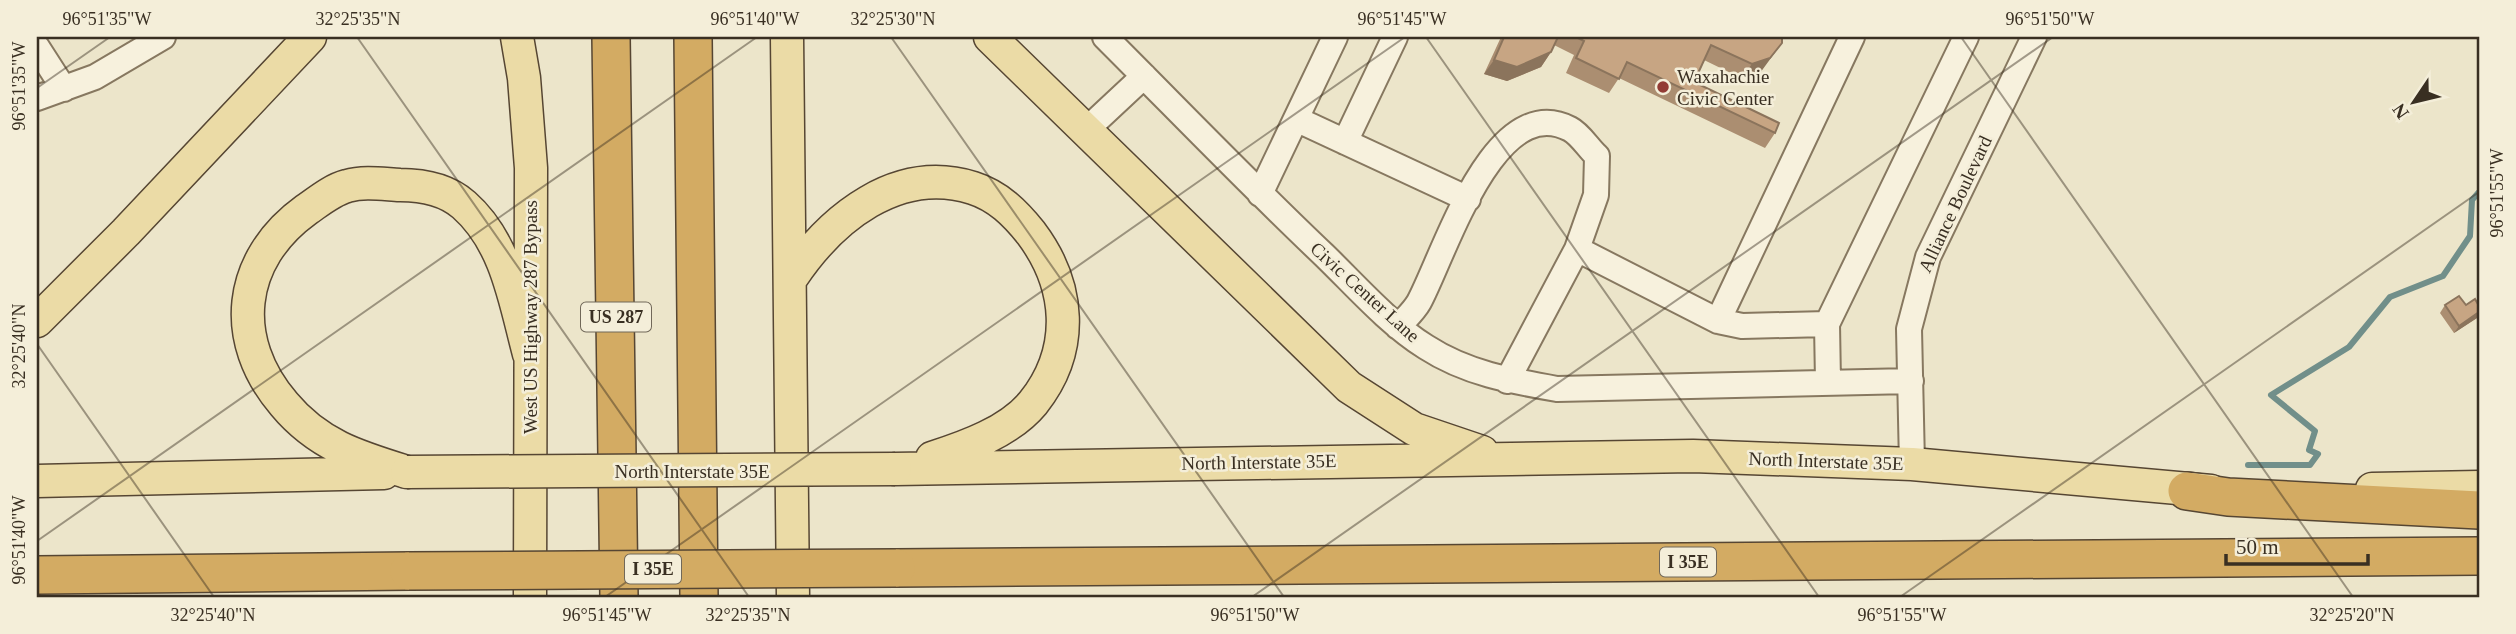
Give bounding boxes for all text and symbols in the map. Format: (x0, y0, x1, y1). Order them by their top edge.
text: 96°51'35"W (63, 9, 151, 29)
text: 32°25'35"N (316, 9, 400, 29)
text: 96°51'40"W (711, 9, 799, 29)
text: 32°25'30"N (851, 9, 935, 29)
text: 96°51'45"W (1358, 9, 1446, 29)
text: 96°51'50"W (2006, 9, 2094, 29)
text: 96°51'35"W (9, 42, 29, 130)
place label: Waxahachie Civic Center (1677, 66, 1774, 109)
north arrow (2380, 66, 2450, 136)
marker: Waxahachie Civic Center (1655, 79, 1671, 95)
text: N (2388, 100, 2413, 123)
street label: Alliance Boulevard (1914, 132, 1996, 276)
text: 96°51'55"W (2487, 149, 2507, 237)
street label: West US Highway 287 Bypass (520, 200, 541, 434)
street label: Civic Center Lane (1306, 238, 1424, 346)
road number: US 287 (581, 302, 651, 332)
text: 32°25'40"N (9, 304, 29, 388)
street label: North Interstate 35E (1748, 448, 1904, 474)
street label: North Interstate 35E (1181, 450, 1337, 474)
street label: North Interstate 35E (614, 461, 770, 482)
text: 96°51'40"W (9, 496, 29, 584)
scale bar (2226, 522, 2367, 566)
text: 50 m (2236, 535, 2279, 559)
road number: I 35E (1660, 548, 1716, 576)
road number: I 35E (625, 554, 681, 584)
text: 32°25'40"N (171, 605, 255, 625)
text: 96°51'45"W (563, 605, 651, 625)
text: 32°25'35"N (706, 605, 790, 625)
text: 96°51'50"W (1211, 605, 1299, 625)
text: 96°51'55"W (1858, 605, 1946, 625)
text: 32°25'20"N (2310, 605, 2394, 625)

